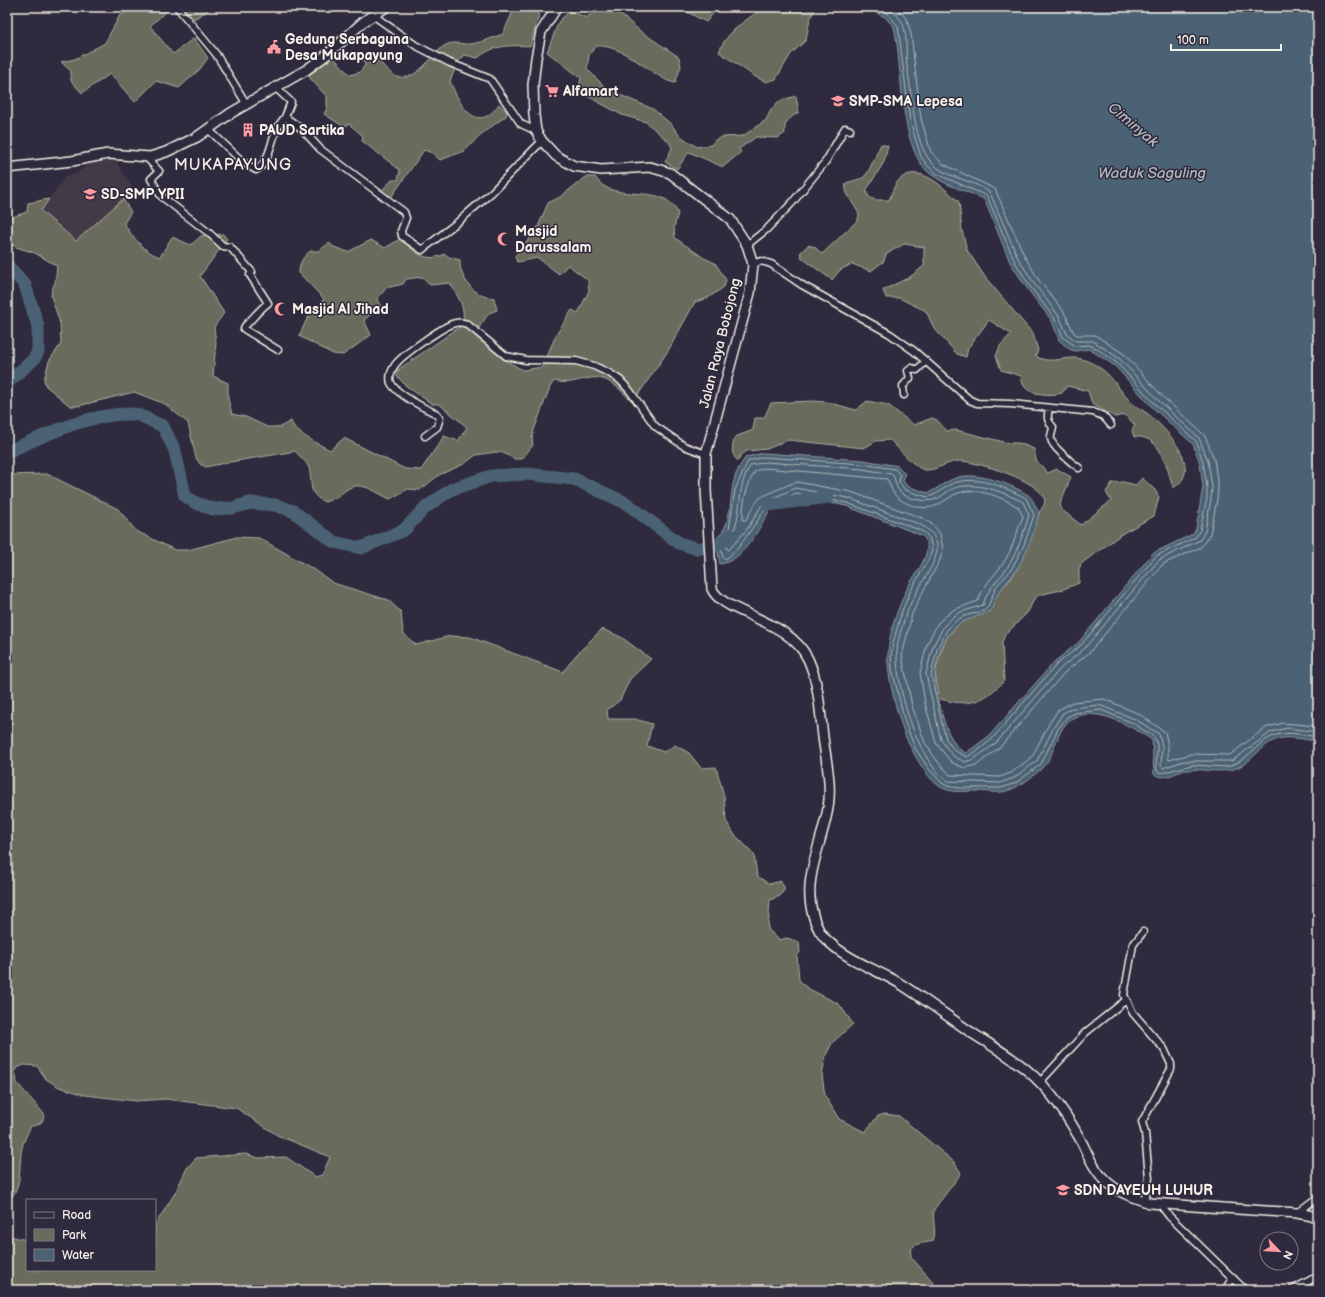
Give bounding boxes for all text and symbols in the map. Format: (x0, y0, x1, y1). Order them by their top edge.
scale bar (1171, 26, 1281, 52)
place label: Gedung Serbaguna Desa Mukapayung (285, 31, 409, 64)
text: 100 m (1177, 33, 1209, 48)
public building icon: Gedung Serbaguna Desa Mukapayung (266, 39, 282, 55)
supermarket icon: Alfamart (544, 83, 560, 99)
place label: Alfamart (562, 83, 619, 100)
school or university icon: SMP-SMA Lepesa (830, 93, 846, 109)
place label: SMP-SMA Lepesa (849, 93, 963, 110)
water label: Ciminyak (1104, 98, 1163, 152)
building icon: PAUD Sartika (240, 122, 256, 138)
place label: PAUD Sartika (259, 122, 345, 139)
district label: MUKAPAYUNG (174, 156, 292, 175)
water label: Waduk Saguling (1098, 164, 1207, 183)
school or university icon: SD-SMP YPII (82, 186, 98, 202)
place label: SD-SMP YPII (101, 186, 185, 203)
place label: Masjid Darussalam (515, 223, 592, 256)
mosque icon: Masjid Darussalam (496, 231, 512, 247)
street label: Jalan Raya Bobojong (696, 276, 744, 410)
mosque icon: Masjid Al Jihad (273, 301, 289, 317)
place label: Masjid Al Jihad (292, 301, 389, 318)
school or university icon: SDN DAYEUH LUHUR (1055, 1182, 1071, 1198)
place label: SDN DAYEUH LUHUR (1074, 1182, 1213, 1199)
legend (26, 1199, 156, 1271)
text: Road (62, 1208, 91, 1223)
text: Park (62, 1228, 86, 1243)
north arrow (1259, 1231, 1299, 1271)
text: Water (62, 1248, 94, 1263)
text: N (1280, 1249, 1295, 1262)

